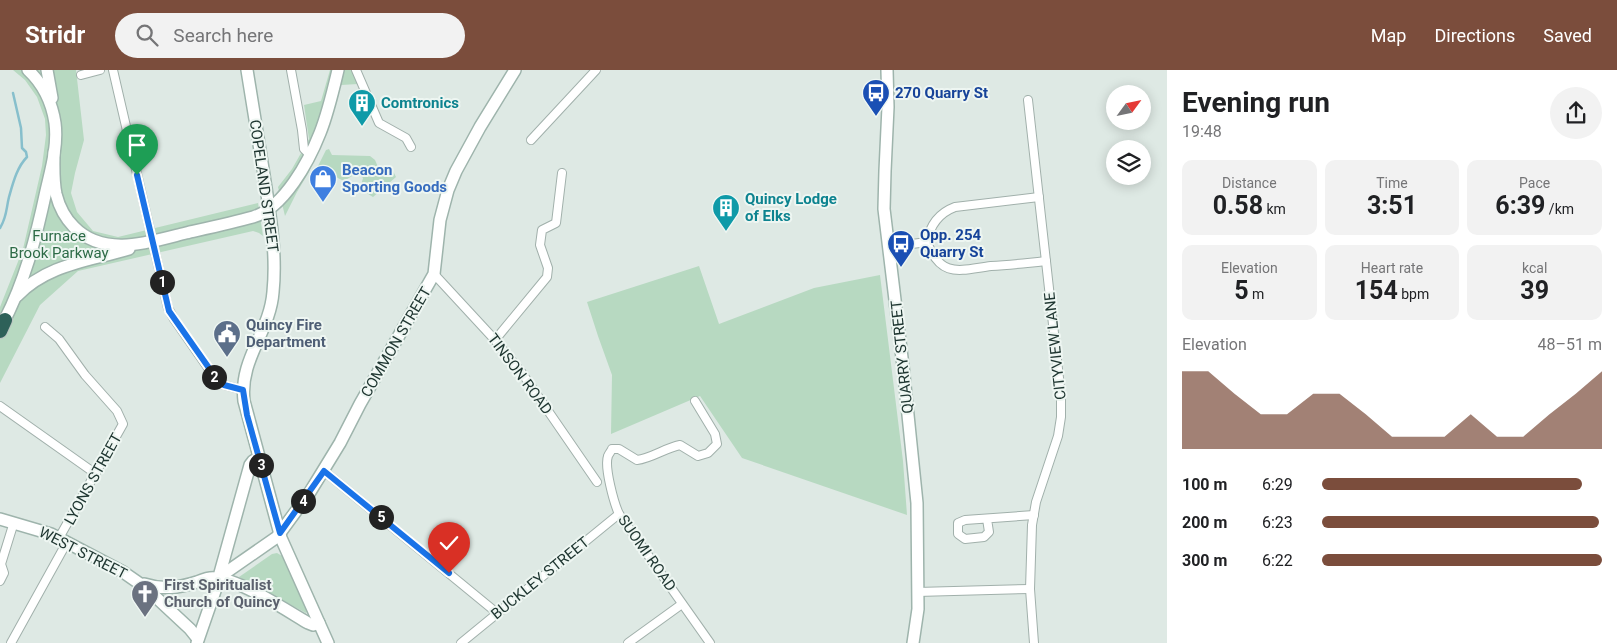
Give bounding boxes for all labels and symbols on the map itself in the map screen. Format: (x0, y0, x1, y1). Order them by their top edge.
bus stop icon: 270 Quarry St (861, 78, 891, 117)
place label: 270 Quarry St (895, 84, 988, 102)
north arrow (1106, 85, 1151, 130)
building icon: Comtronics (347, 88, 377, 127)
place label: Comtronics (381, 94, 459, 112)
street label: COPELAND STREET (246, 119, 282, 253)
pin (116, 124, 158, 175)
place label: Beacon Sporting Goods (342, 161, 447, 196)
shop icon: Beacon Sporting Goods (308, 164, 338, 203)
place label: Quincy Lodge of Elks (745, 190, 837, 225)
building icon: Quincy Lodge of Elks (711, 193, 741, 232)
place label: Opp. 254 Quarry St (920, 226, 983, 261)
park label: Furnace Brook Parkway (9, 227, 109, 262)
bus stop icon: Opp. 254 Quarry St (886, 229, 916, 268)
pin: 1 (150, 270, 174, 294)
street label: COMMON STREET (357, 284, 435, 400)
street label: CITYVIEW LANE (1040, 291, 1070, 401)
street label: QUARRY STREET (887, 299, 917, 415)
place label: Quincy Fire Department (246, 316, 326, 351)
public building icon: Quincy Fire Department (212, 319, 242, 358)
street label: TINSON ROAD (484, 330, 556, 418)
pin: 2 (202, 364, 226, 390)
street label: LYONS STREET (60, 430, 126, 528)
pin: 3 (248, 452, 274, 478)
pin: 4 (290, 488, 316, 514)
pin: 5 (368, 504, 394, 530)
street label: SUOMI ROAD (614, 511, 680, 595)
pin (428, 522, 470, 573)
street label: WEST STREET (36, 523, 130, 583)
street label: BUCKLEY STREET (487, 533, 593, 623)
place label: First Spiritualist Church of Quincy (164, 576, 280, 611)
church icon: First Spiritualist Church of Quincy (130, 579, 160, 618)

